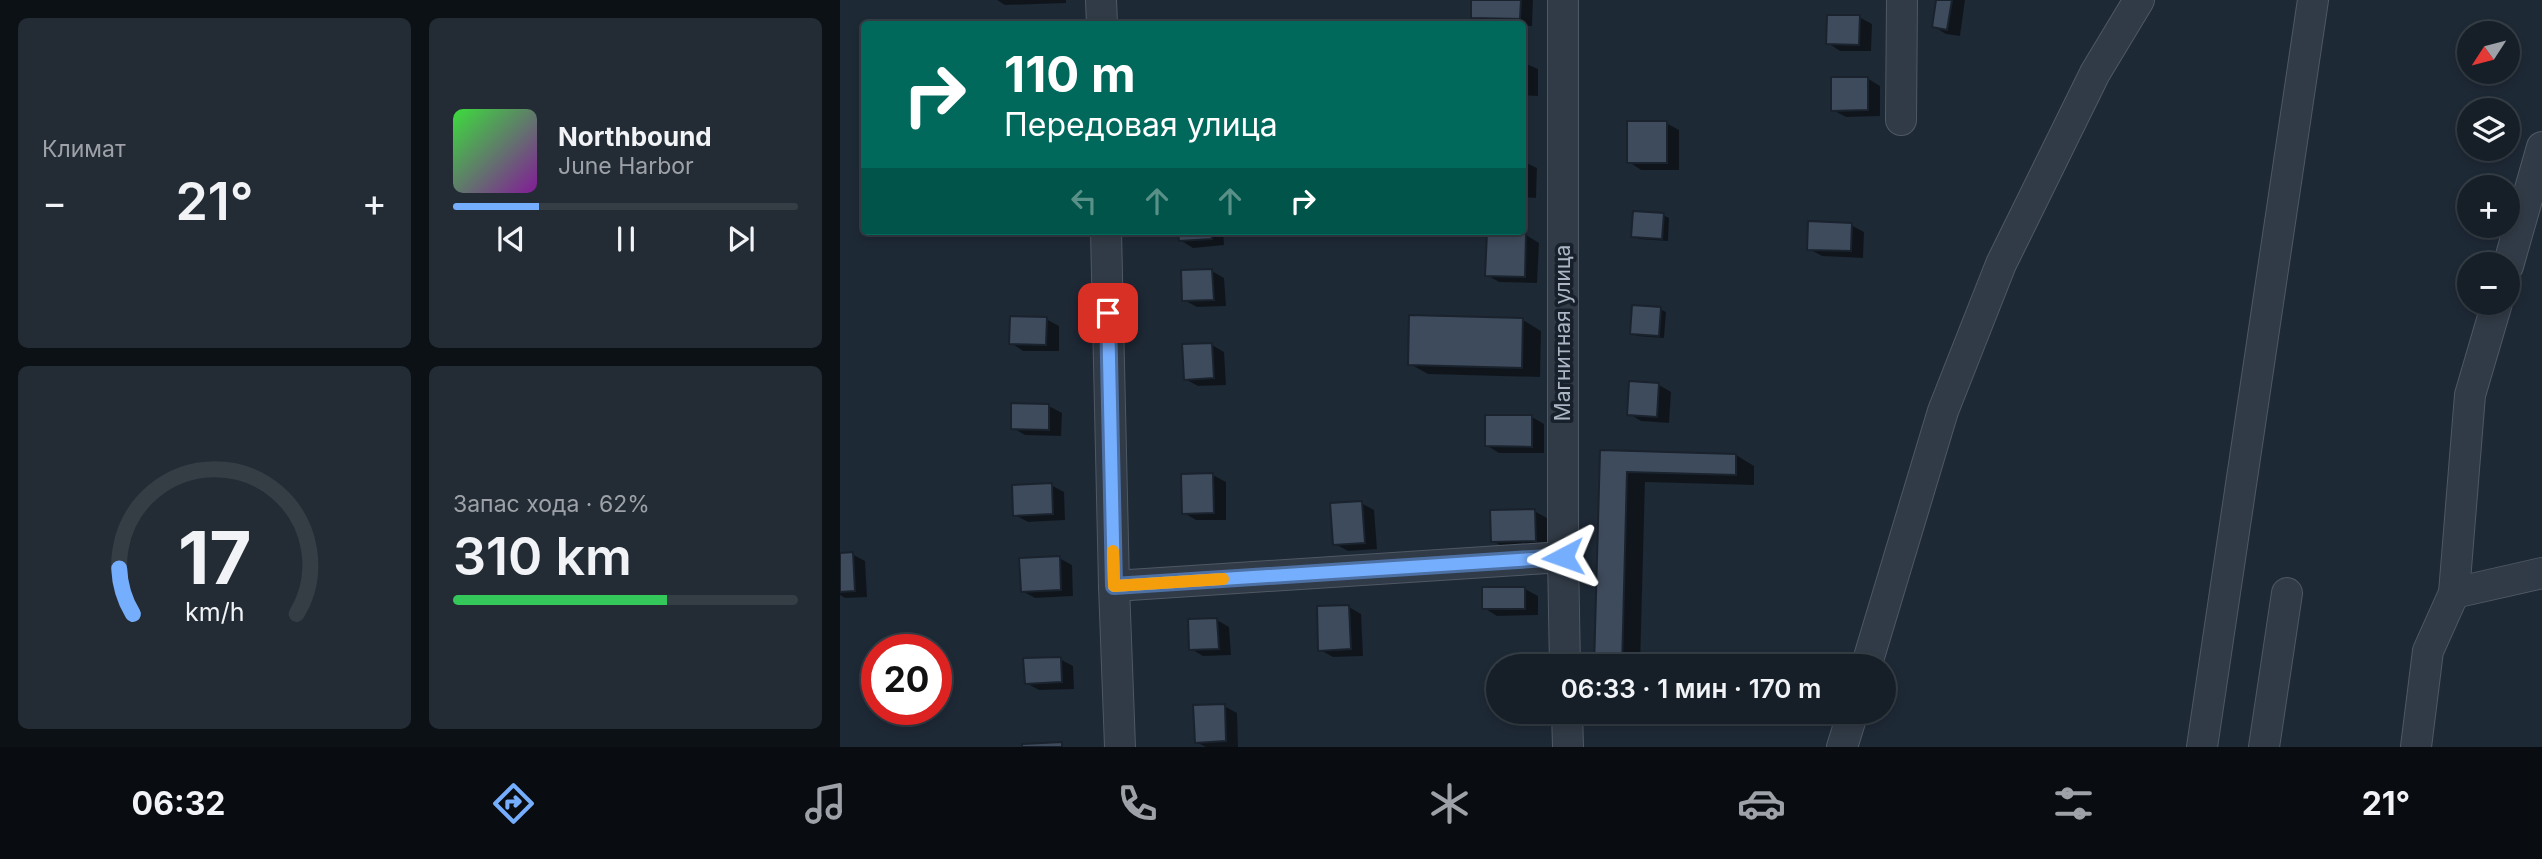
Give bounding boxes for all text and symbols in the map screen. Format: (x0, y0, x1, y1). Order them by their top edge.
north arrow (2457, 21, 2520, 84)
map controls (2457, 21, 2520, 315)
text: 110 m (1004, 45, 1136, 104)
icon: right (889, 49, 980, 140)
button: layers (2457, 98, 2520, 161)
text: Передовая улица (1004, 105, 1278, 144)
text: Northbound (558, 121, 712, 152)
text: Климат (42, 135, 126, 163)
text: June Harbor (558, 152, 694, 180)
text: 21° (175, 170, 254, 233)
button: + (2457, 175, 2520, 238)
text: − (42, 179, 67, 225)
text: + (362, 179, 387, 225)
icon: left (1065, 182, 1103, 220)
icon: ahead (1138, 182, 1176, 220)
icon: ahead (1211, 182, 1249, 220)
icon: right (1284, 182, 1322, 220)
icon: previous (492, 220, 530, 258)
icon: pause (607, 220, 645, 258)
icon: next (722, 220, 760, 258)
street label: Магнитная улица (1550, 245, 1575, 421)
button: − (2457, 252, 2520, 315)
pin (1078, 283, 1138, 343)
icon: arrive (1089, 294, 1127, 332)
text: Запас хода · 62% (453, 490, 650, 518)
text: 17 (178, 513, 251, 602)
position arrow (1526, 520, 1600, 594)
text: 310 km (453, 525, 632, 588)
text: km/h (185, 596, 244, 626)
speed limit sign: 20 (861, 634, 952, 725)
text: 06:33 · 1 мин · 170 m (1561, 673, 1821, 704)
icon: directions (489, 779, 538, 828)
icon: music (801, 779, 850, 828)
icon: phone (1113, 779, 1162, 828)
icon: climate (1425, 779, 1474, 828)
icon: car (1737, 779, 1786, 828)
icon: filters (2049, 779, 2098, 828)
text: 06:32 (132, 784, 225, 823)
text: 21° (2362, 784, 2410, 823)

